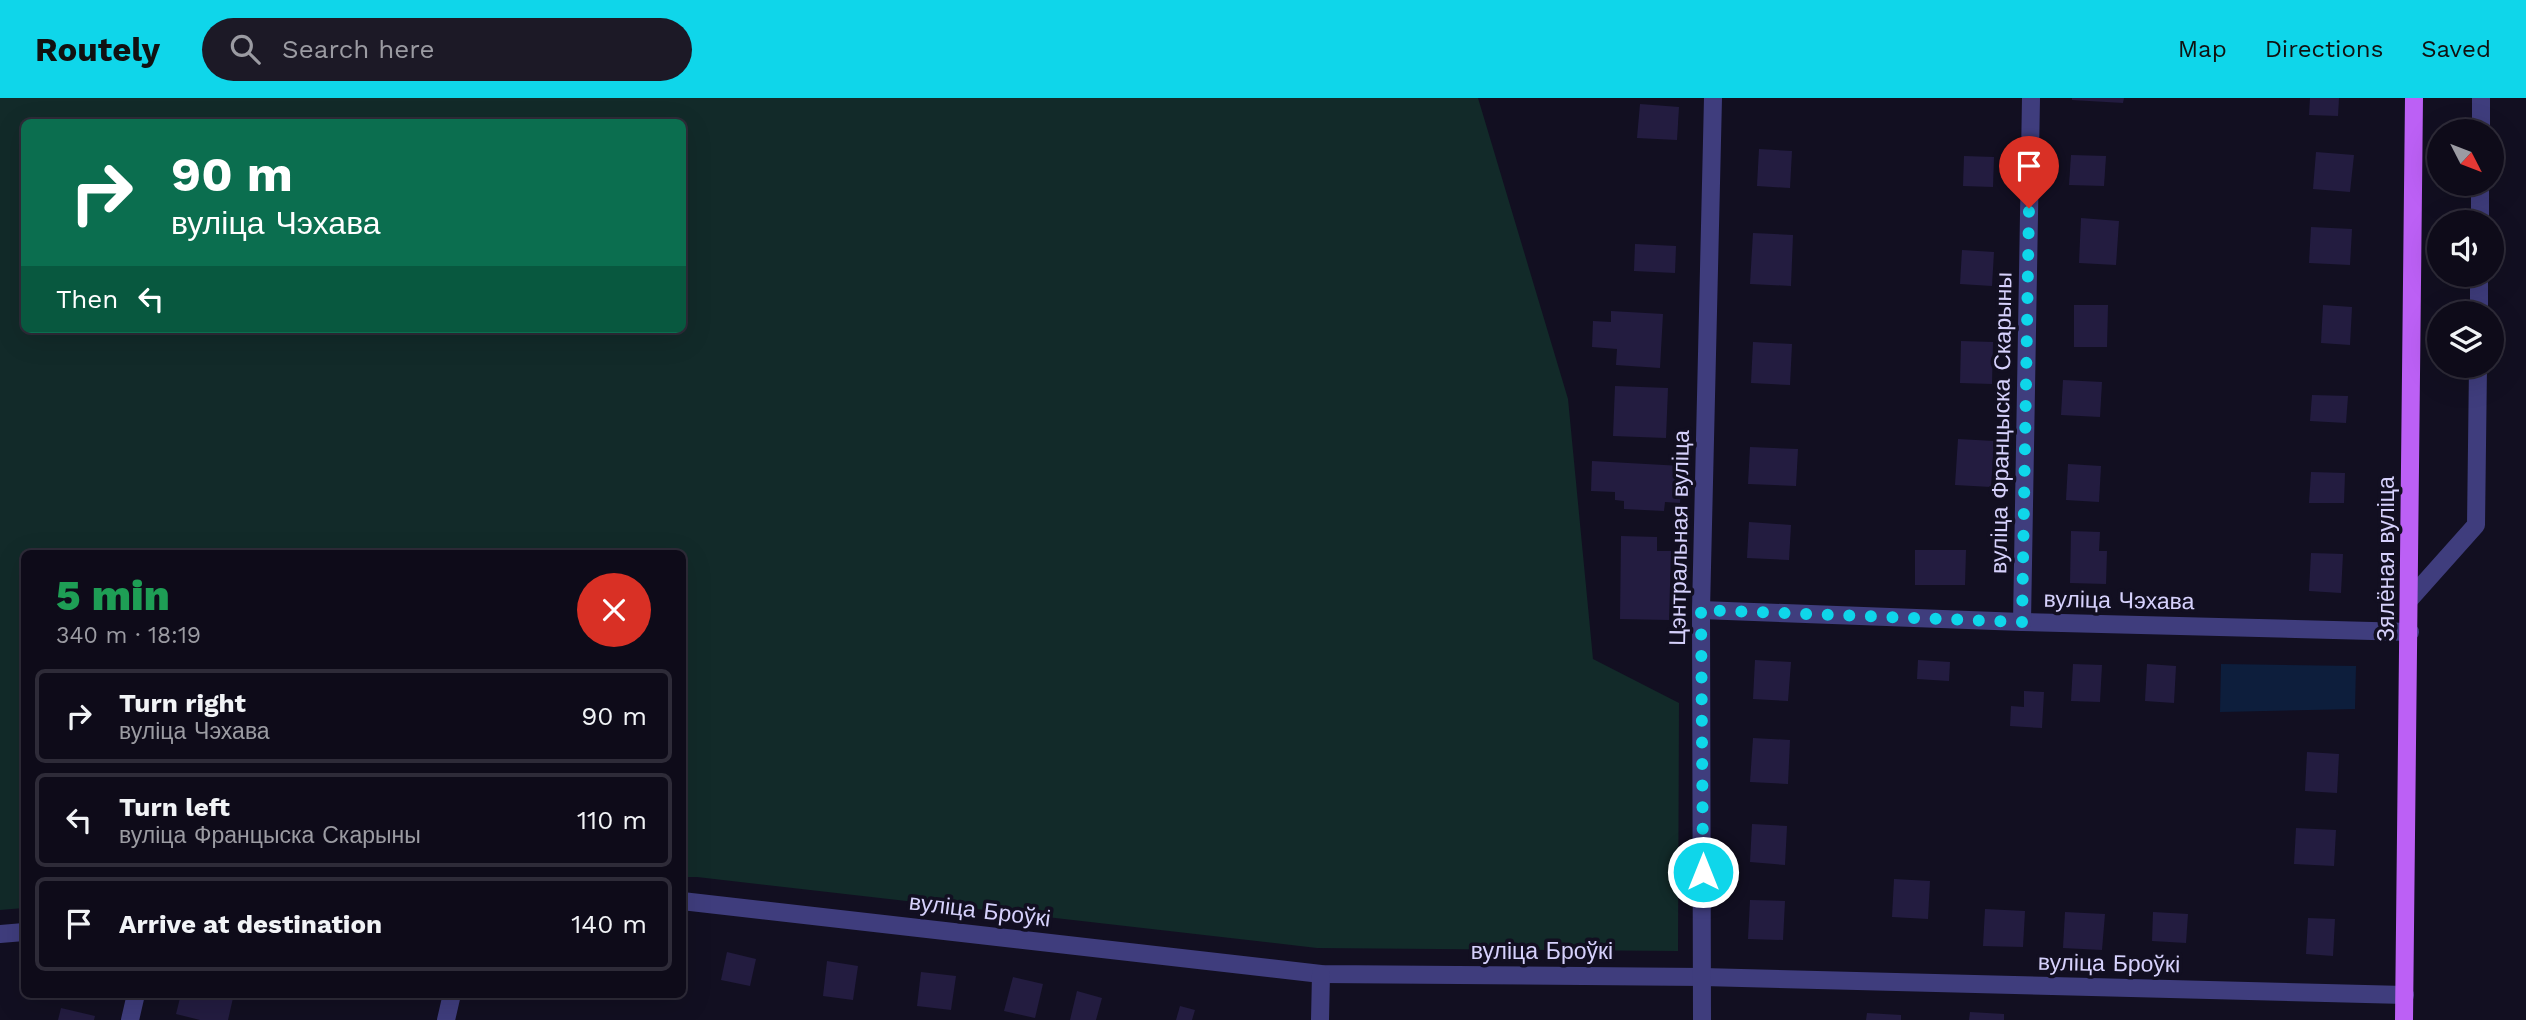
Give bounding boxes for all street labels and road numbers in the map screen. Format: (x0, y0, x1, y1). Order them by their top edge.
street label: вуліца Францыска Скарыны (1985, 272, 2018, 574)
street label: Цэнтральная вуліца (1664, 430, 1695, 646)
street label: Зялёная вуліца (2373, 476, 2400, 642)
street label: вуліца Чэхава (2043, 586, 2195, 615)
street label: вуліца Броўкі (908, 888, 1052, 933)
street label: вуліца Броўкі (1471, 938, 1613, 965)
street label: вуліца Броўкі (2038, 949, 2180, 978)

